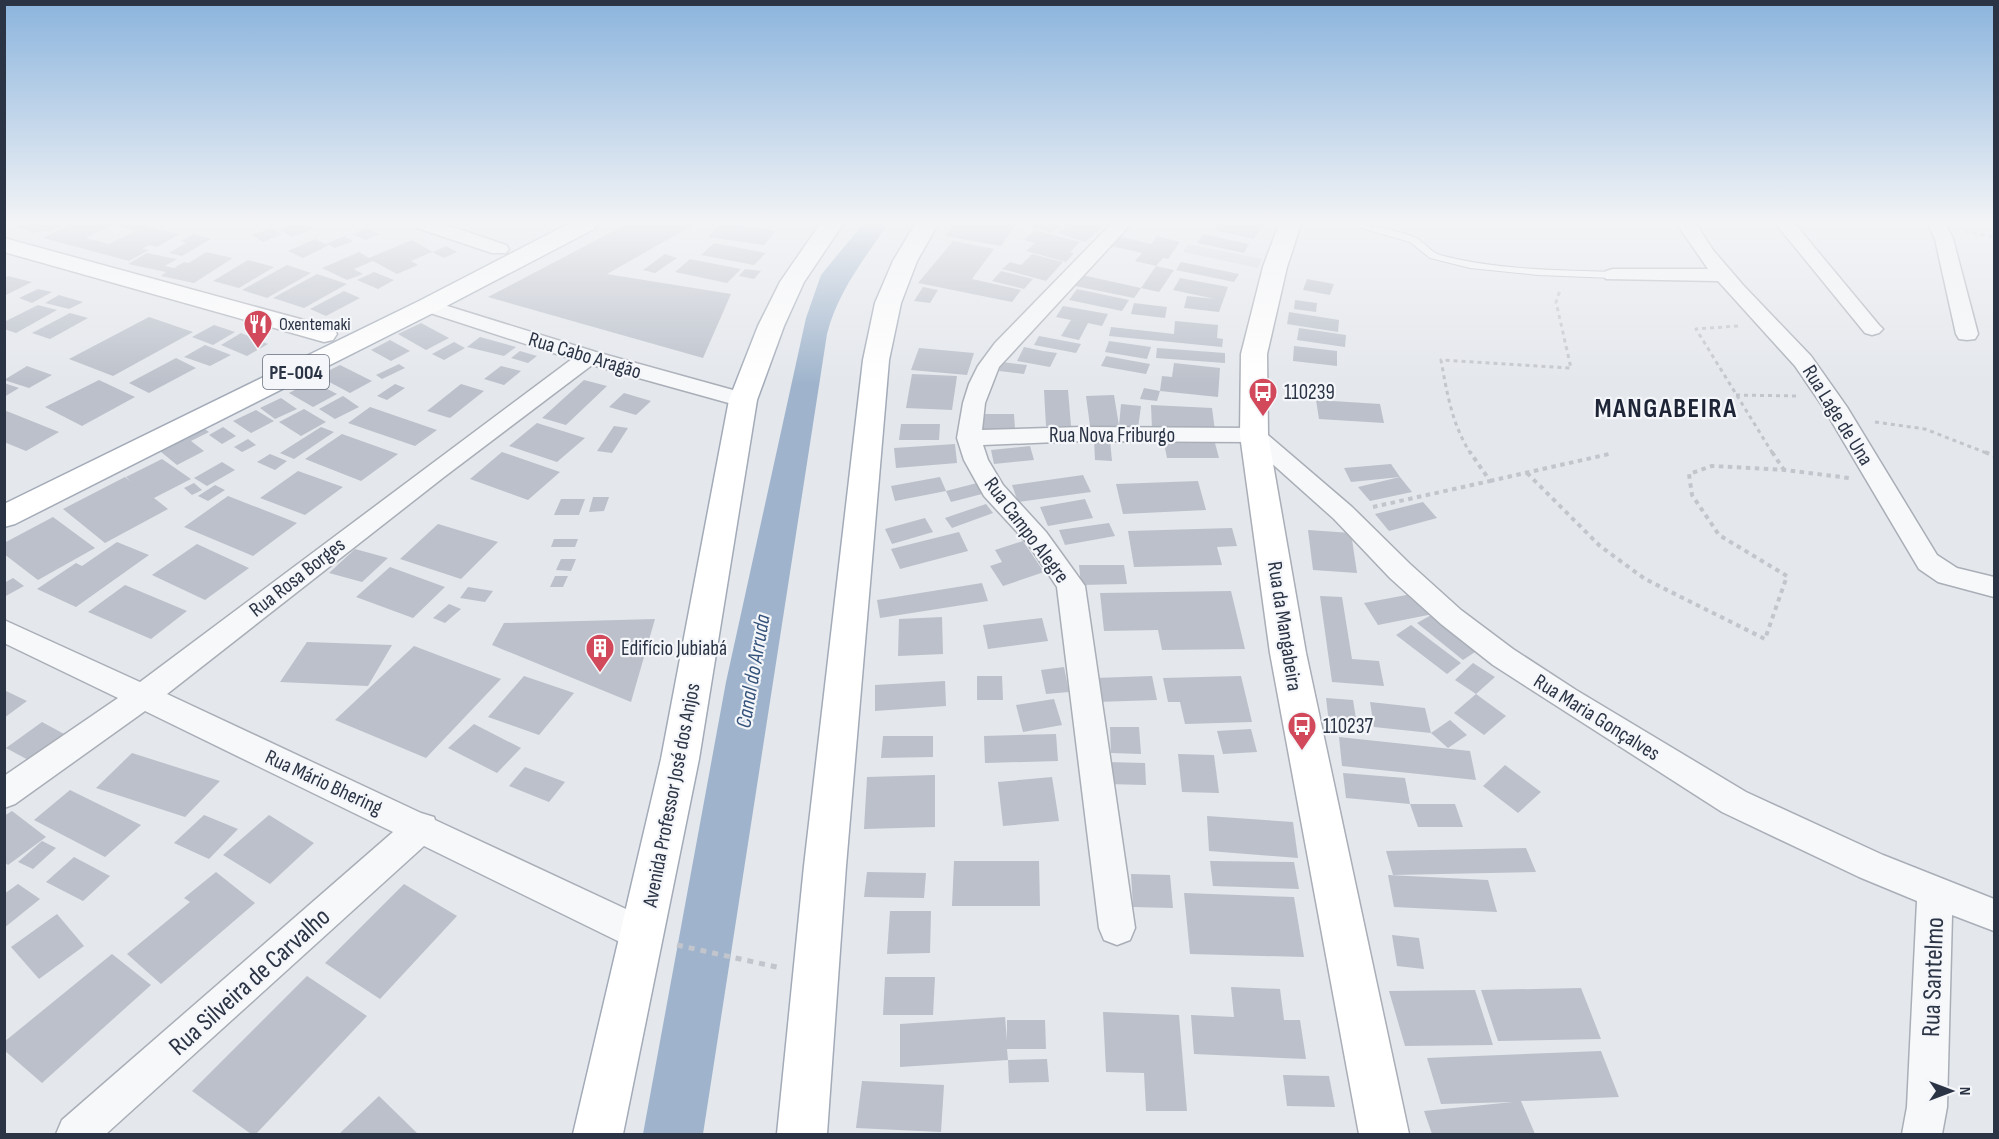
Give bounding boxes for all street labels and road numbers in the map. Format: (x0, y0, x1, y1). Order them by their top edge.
street label: Rua Cabo Aragão (525, 326, 644, 384)
road number: PE-004 (263, 355, 329, 389)
street label: Rua Lage de Una (1797, 360, 1878, 470)
street label: Rua Nova Friburgo (1049, 423, 1175, 448)
street label: Rua Campo Alegre (979, 472, 1075, 588)
street label: Rua Rosa Borges (244, 532, 350, 623)
street label: Rua da Mangabeira (1262, 560, 1307, 693)
street label: Rua Maria Gonçalves (1529, 669, 1664, 766)
street label: Avenida Professor José dos Anjos (637, 681, 705, 910)
street label: Rua Mário Bhering (261, 744, 386, 821)
street label: Rua Silveira de Carvalho (163, 902, 337, 1063)
street label: Rua Santelmo (1916, 917, 1951, 1038)

